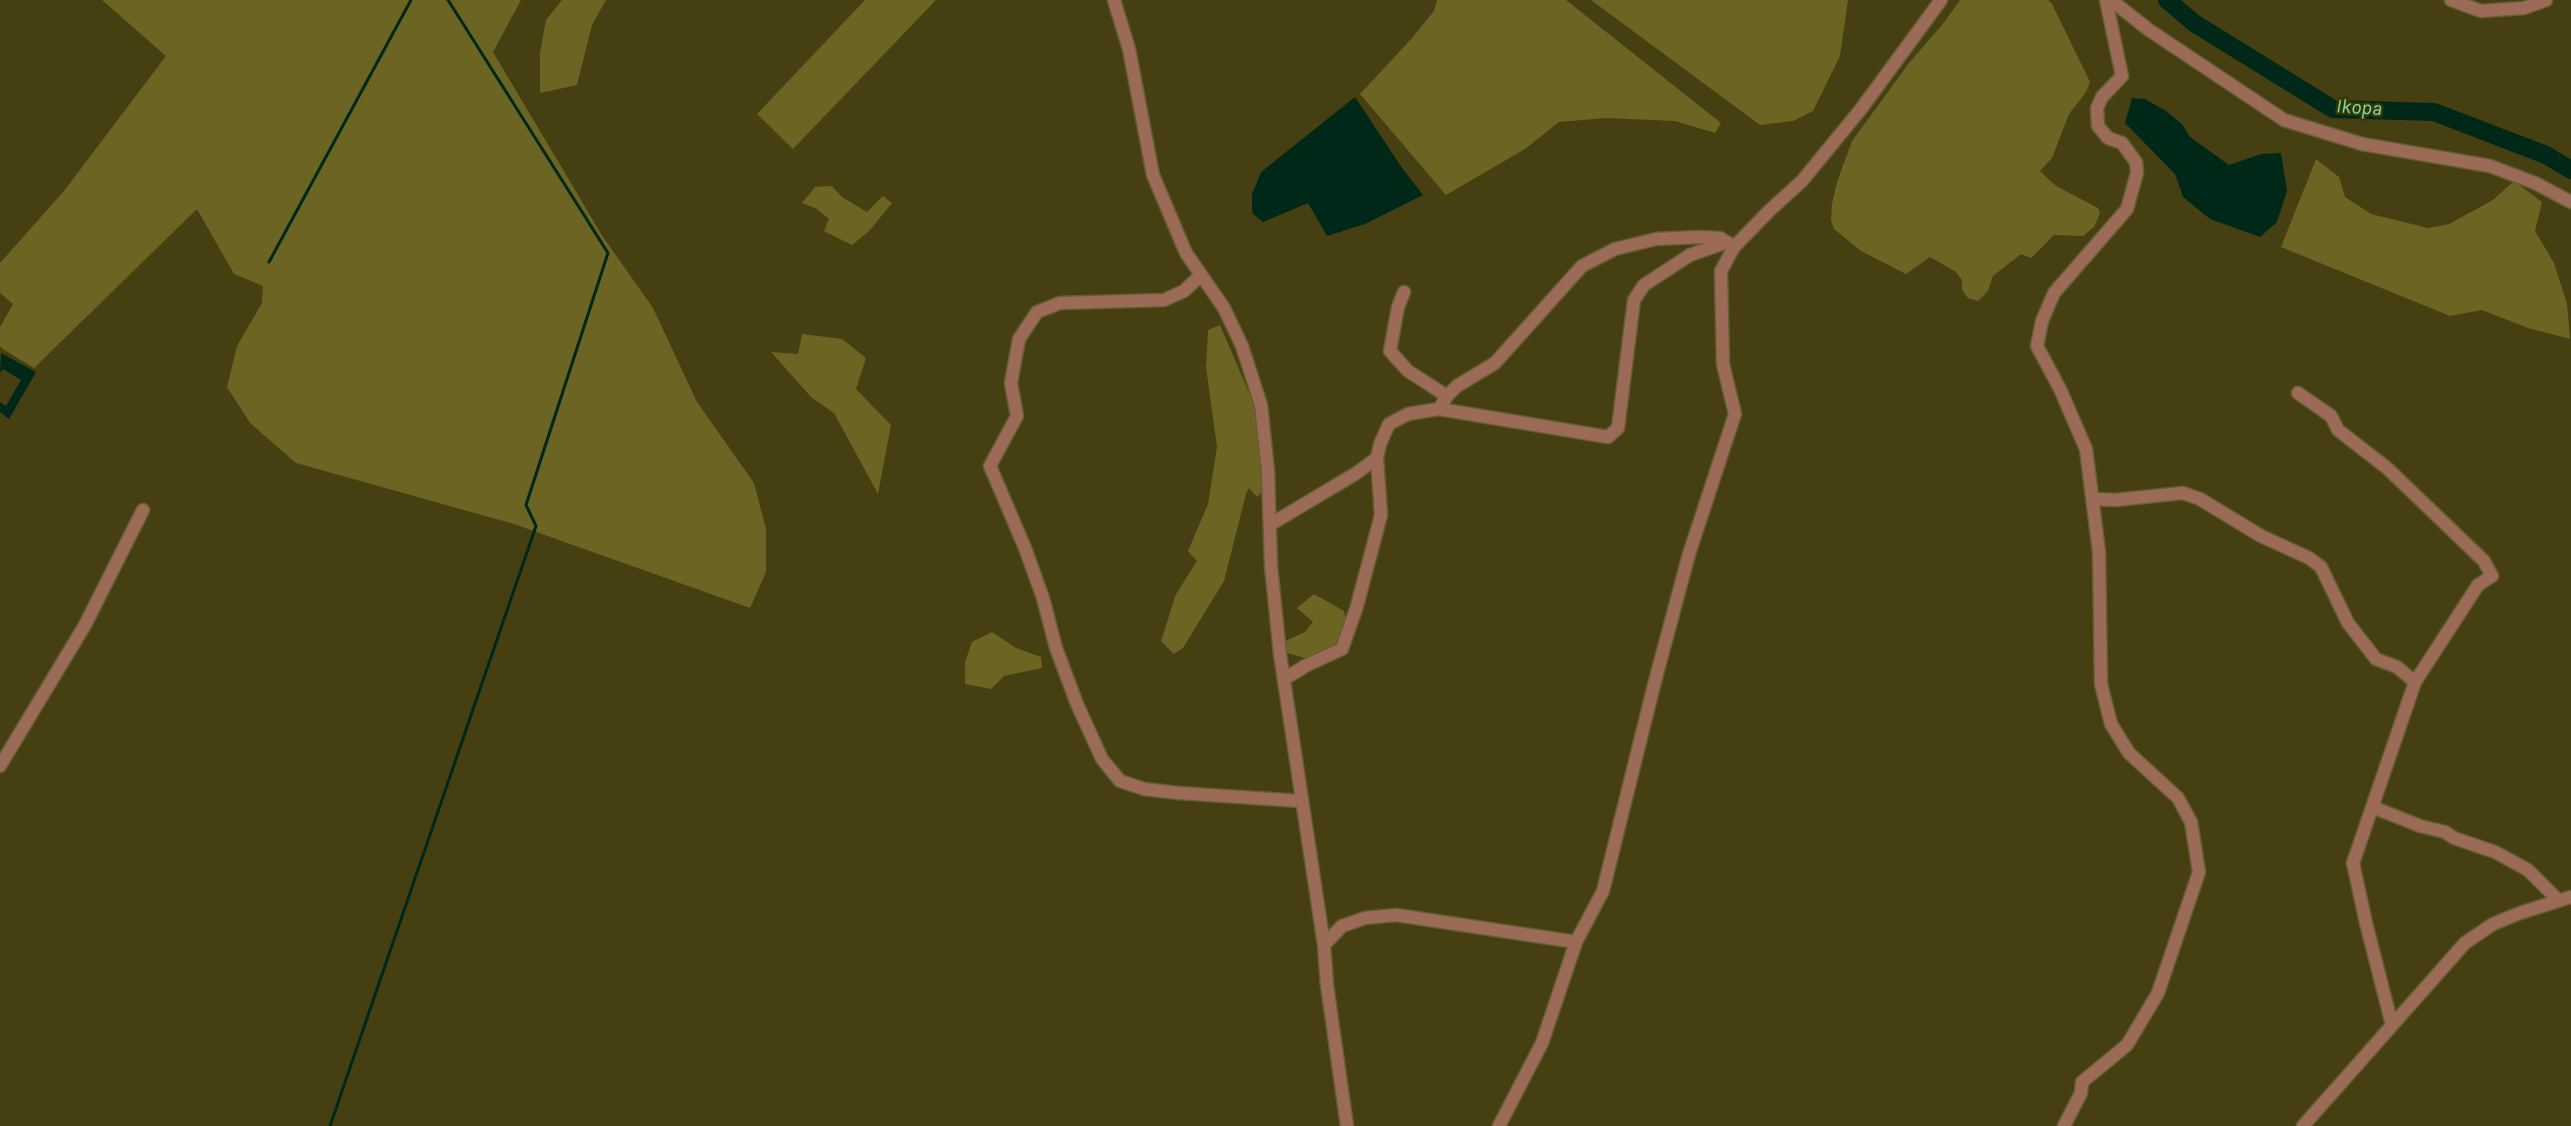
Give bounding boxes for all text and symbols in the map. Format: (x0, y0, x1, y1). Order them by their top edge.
water label: Ikopa (2335, 94, 2383, 122)

